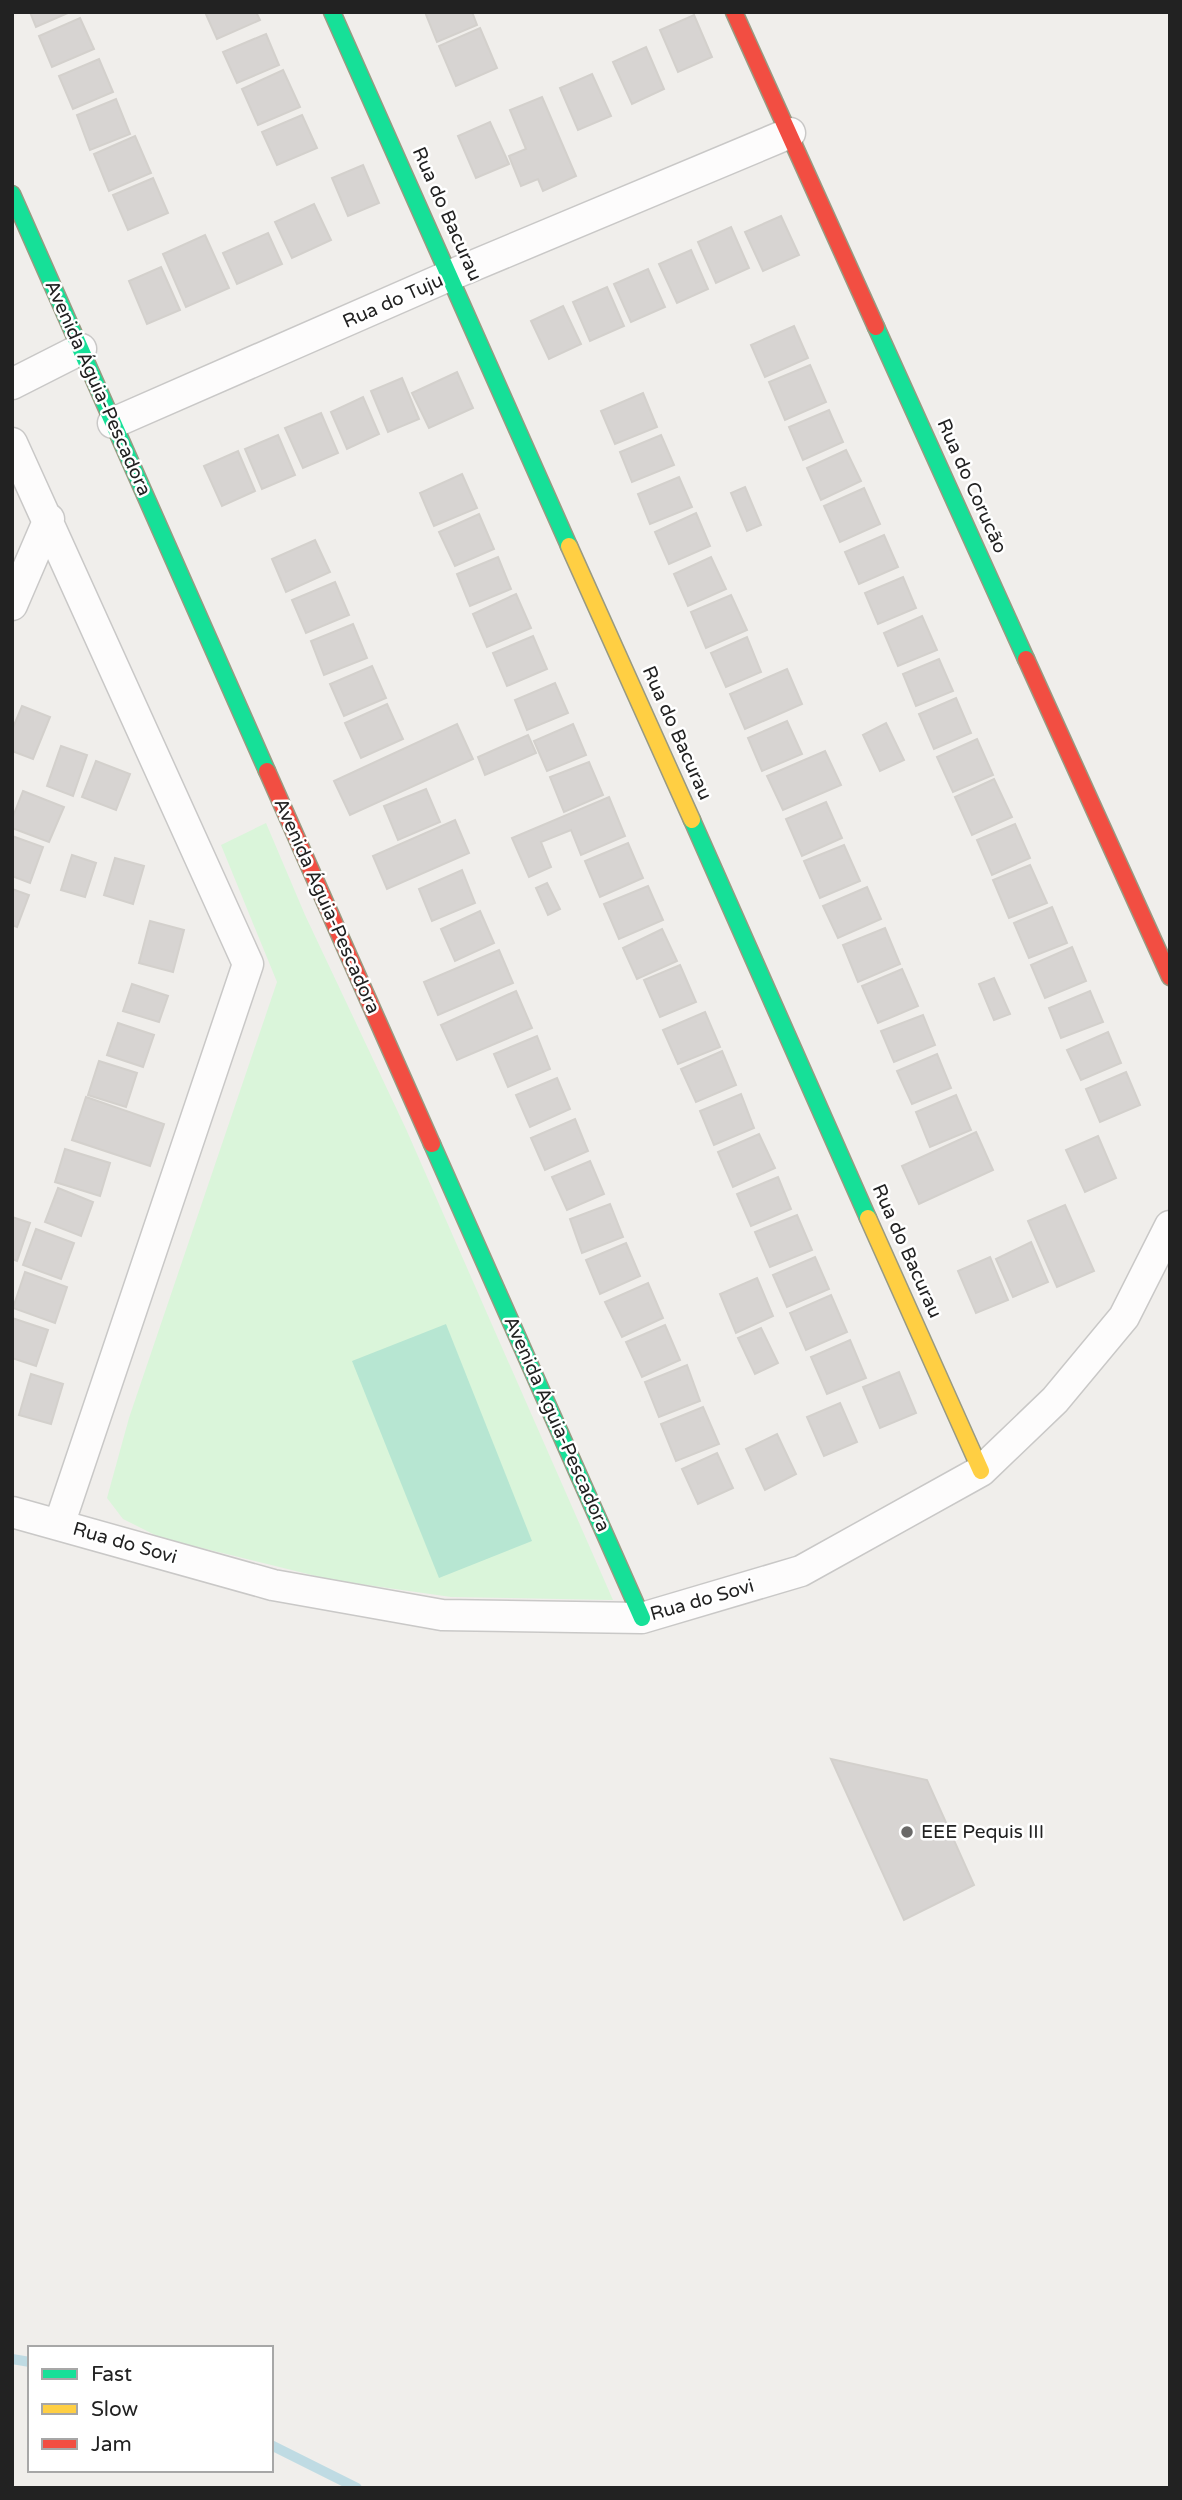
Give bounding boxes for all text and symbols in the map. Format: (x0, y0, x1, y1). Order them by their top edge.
street label: Rua do Bacurau (408, 144, 486, 284)
street label: Rua do Tuju (339, 269, 447, 333)
street label: Avenida Águia-Pescadora (40, 276, 156, 499)
street label: Rua do Corucão (932, 415, 1012, 557)
street label: Rua do Bacurau (638, 663, 716, 803)
street label: Avenida Águia-Pescadora (269, 794, 385, 1017)
street label: Rua do Bacurau (868, 1181, 946, 1321)
street label: Avenida Águia-Pescadora (499, 1312, 615, 1535)
street label: Rua do Sovi (70, 1518, 180, 1568)
street label: Rua do Sovi (647, 1575, 757, 1625)
place label: EEE Pequis III (921, 1821, 1044, 1843)
marker: EEE Pequis III (899, 1824, 915, 1840)
legend (28, 2346, 273, 2472)
text: Fast (91, 2362, 132, 2387)
text: Slow (91, 2397, 139, 2422)
text: Jam (91, 2432, 132, 2457)

